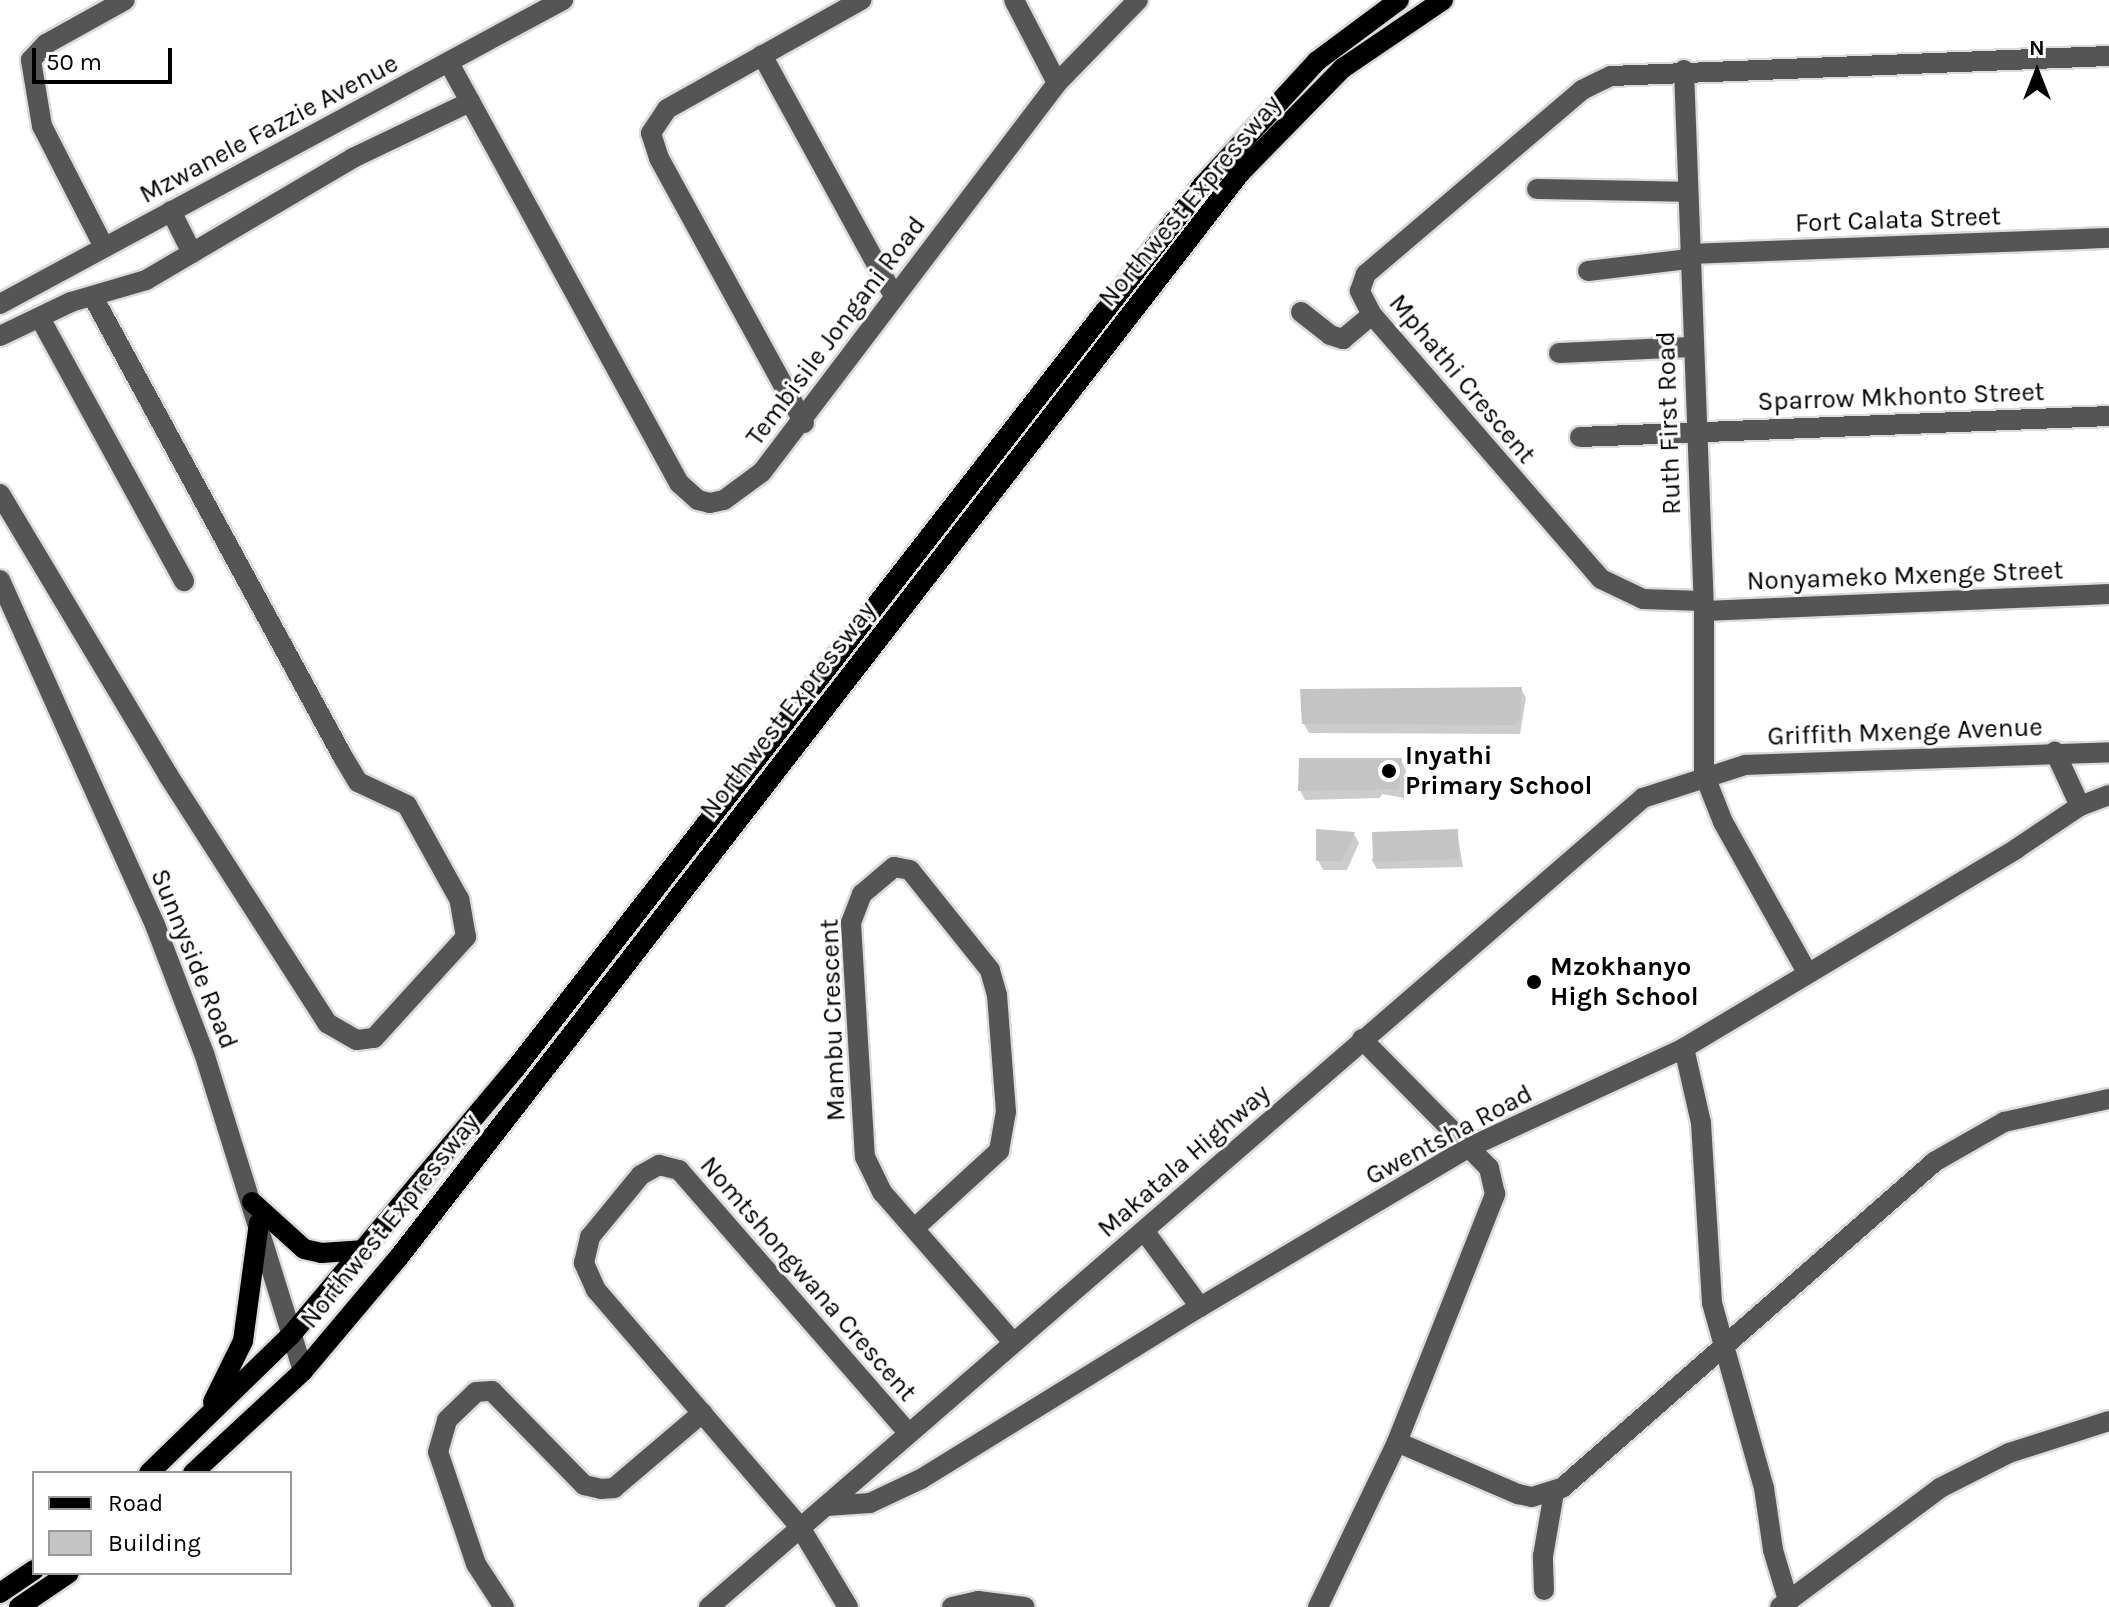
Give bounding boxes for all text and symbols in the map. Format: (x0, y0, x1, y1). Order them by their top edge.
scale bar (36, 32, 176, 82)
north arrow (1997, 32, 2077, 112)
text: N (2029, 35, 2045, 61)
text: 50 m (46, 48, 102, 76)
street label: Mzwanele Fazzie Avenue (134, 48, 404, 210)
street label: Northwest Expressway (1092, 89, 1288, 313)
street label: Fort Calata Street (1795, 201, 2001, 239)
street label: Tembisile Jongani Road (740, 210, 932, 452)
street label: Mphathi Crescent (1382, 288, 1542, 470)
street label: Ruth First Road (1650, 331, 1688, 515)
street label: Sparrow Mkhonto Street (1757, 376, 2045, 418)
street label: Nonyameko Mxenge Street (1746, 555, 2064, 597)
street label: Northwest Expressway (693, 595, 883, 825)
street label: Griffith Mxenge Avenue (1767, 712, 2043, 752)
place label: Inyathi Primary School (1405, 740, 1592, 802)
marker: Inyathi Primary School (1380, 762, 1398, 780)
street label: Sunnyside Road (144, 865, 244, 1053)
street label: Mambu Crescent (814, 918, 852, 1122)
place label: Mzokhanyo High School (1550, 951, 1699, 1012)
marker: Mzokhanyo High School (1525, 973, 1543, 991)
street label: Makatala Highway (1092, 1078, 1276, 1244)
street label: Gwentsha Road (1360, 1078, 1538, 1192)
street label: Northwest Expressway (294, 1107, 486, 1335)
street label: Nomtshongwana Crescent (693, 1150, 923, 1408)
legend (32, 1471, 292, 1575)
text: Road (108, 1489, 163, 1517)
text: Building (108, 1529, 201, 1557)

